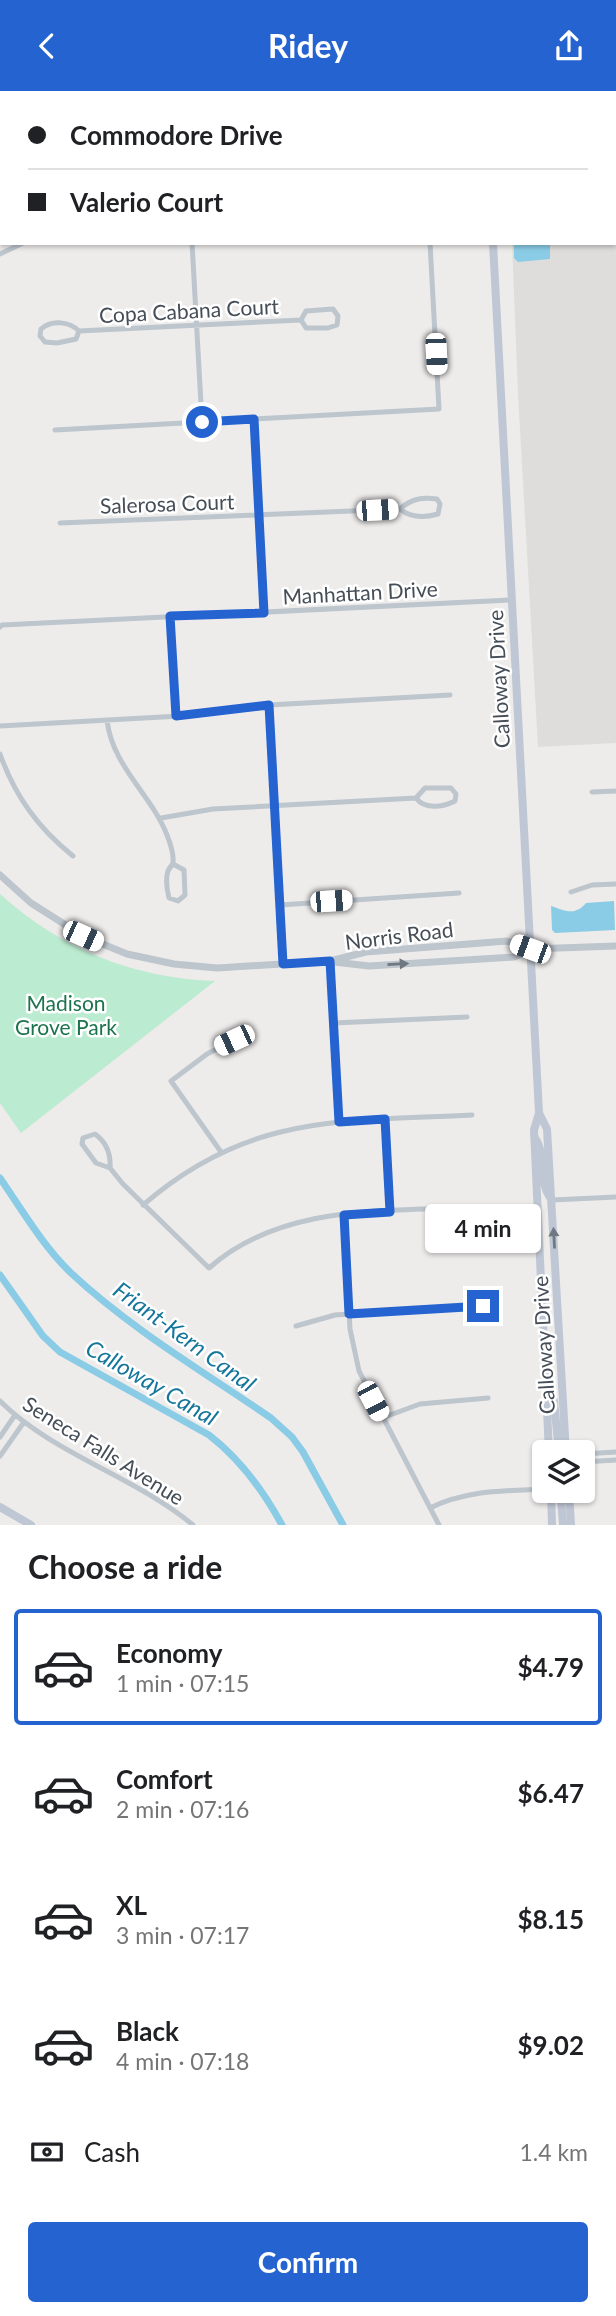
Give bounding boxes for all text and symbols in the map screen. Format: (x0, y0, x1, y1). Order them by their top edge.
text: Ridey (268, 26, 348, 65)
icon: back (28, 27, 66, 65)
icon: share (550, 27, 588, 65)
text: Commodore Drive (70, 119, 283, 151)
text: Valerio Court (70, 186, 223, 218)
street label: Copa Cabana Court (98, 293, 280, 327)
car (425, 332, 448, 376)
route start (186, 406, 218, 438)
street label: Salerosa Court (99, 488, 235, 518)
car (356, 498, 399, 522)
street label: Manhattan Drive (282, 575, 438, 609)
street label: Calloway Drive (482, 609, 514, 749)
car (310, 889, 353, 913)
street label: Norris Road (343, 916, 455, 954)
car (60, 918, 107, 954)
car (507, 932, 554, 966)
one-way arrow (387, 959, 409, 970)
park label: Madison Grove Park (15, 990, 117, 1039)
car (211, 1022, 258, 1058)
callout: 4 min (425, 1205, 541, 1253)
text: 4 min (454, 1214, 512, 1242)
one-way arrow (549, 1226, 560, 1248)
water label: Friant-Kern Canal (108, 1275, 262, 1397)
street label: Calloway Drive (527, 1275, 559, 1415)
route end (467, 1290, 499, 1322)
water label: Calloway Canal (81, 1333, 223, 1431)
car (354, 1378, 393, 1424)
street label: Seneca Falls Avenue (19, 1390, 189, 1510)
map controls (532, 1440, 595, 1503)
button: layers (532, 1440, 595, 1503)
text: Choose a ride (28, 1547, 222, 1586)
icon: car (32, 1636, 95, 1699)
text: Economy (116, 1637, 222, 1669)
text: $4.79 (518, 1651, 584, 1683)
text: 1 min · 07:15 (116, 1669, 249, 1697)
icon: car (32, 1762, 95, 1825)
text: Comfort (116, 1763, 213, 1795)
text: $6.47 (518, 1777, 584, 1809)
text: 2 min · 07:16 (116, 1795, 249, 1823)
icon: car (32, 1888, 95, 1951)
text: XL (116, 1889, 147, 1921)
text: $8.15 (518, 1903, 584, 1935)
text: 3 min · 07:17 (116, 1921, 249, 1949)
icon: car (32, 2014, 95, 2077)
text: Black (116, 2015, 179, 2047)
text: $9.02 (518, 2029, 584, 2061)
text: 4 min · 07:18 (116, 2047, 249, 2075)
icon: cash (28, 2133, 66, 2171)
text: Cash (84, 2136, 140, 2168)
text: 1.4 km (519, 2138, 588, 2166)
button: Confirm (28, 2222, 588, 2302)

